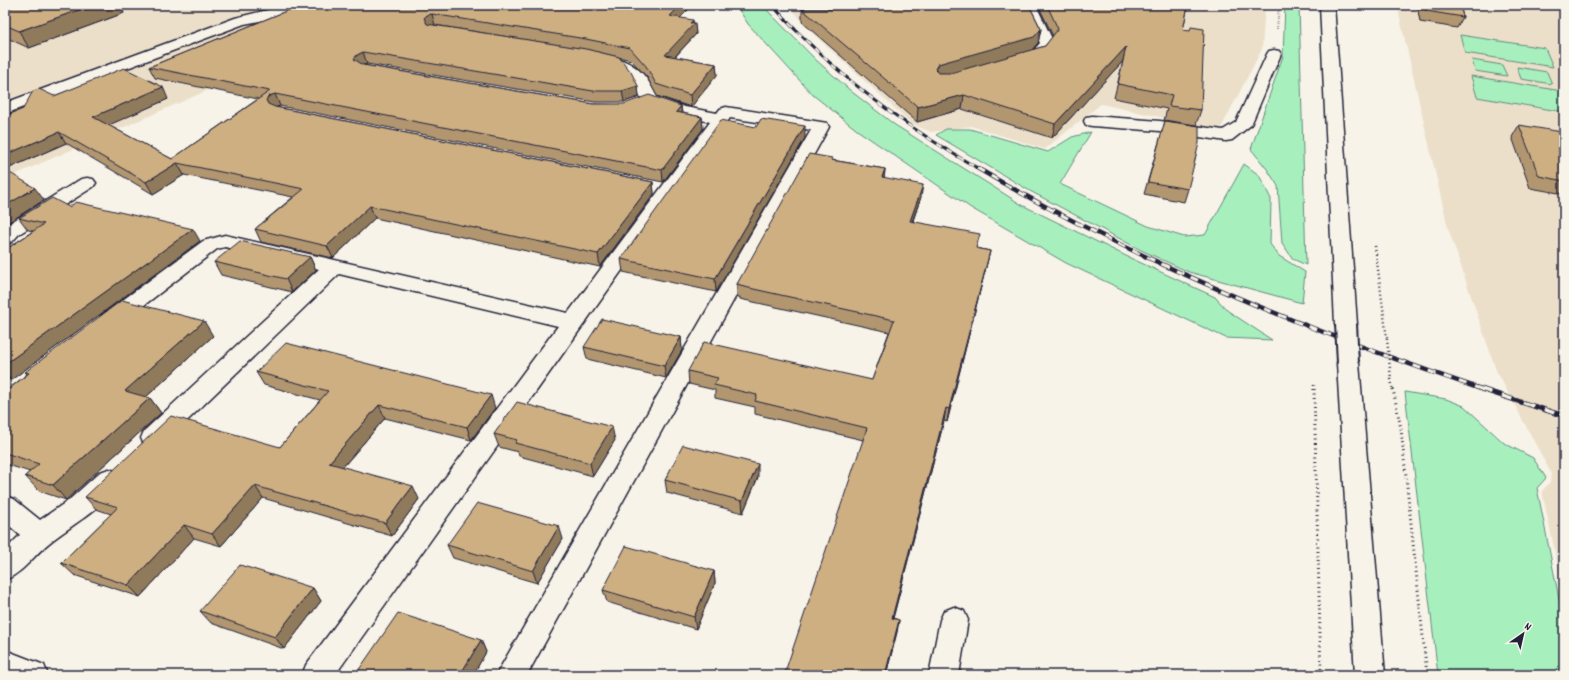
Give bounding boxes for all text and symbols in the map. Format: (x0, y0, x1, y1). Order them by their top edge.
north arrow (1503, 614, 1543, 654)
text: N (1521, 619, 1535, 636)

